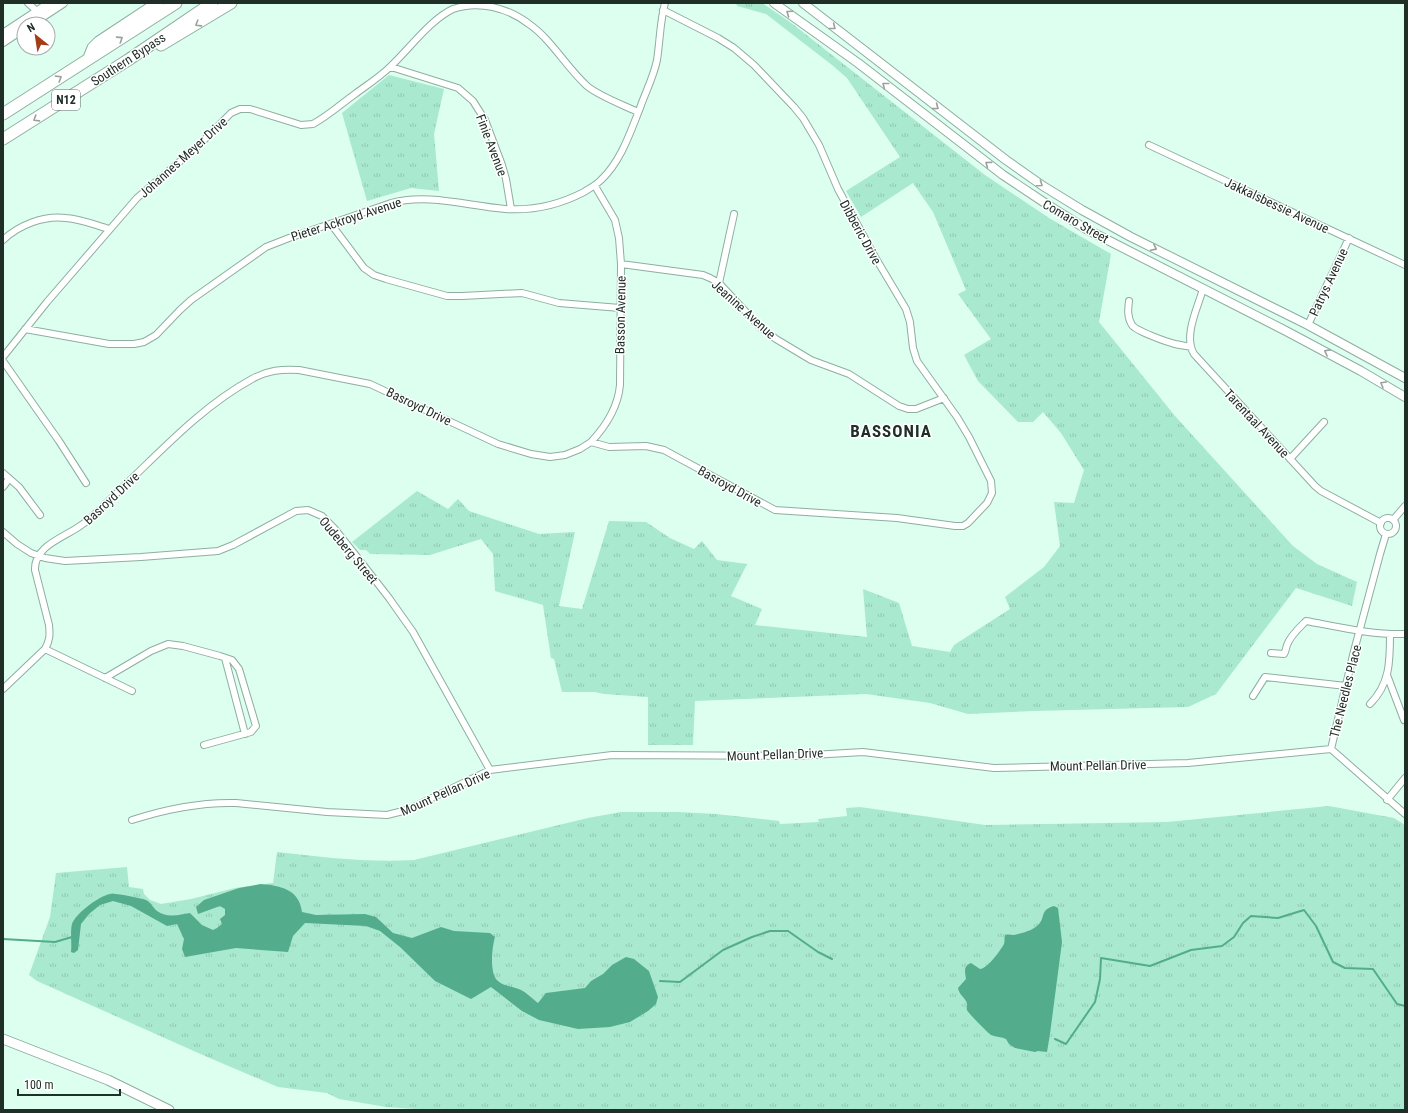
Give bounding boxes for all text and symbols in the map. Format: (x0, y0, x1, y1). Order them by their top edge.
one-way arrow (786, 11, 793, 18)
north arrow (16, 16, 56, 56)
one-way arrow (195, 19, 202, 26)
text: N (25, 20, 38, 35)
one-way arrow (829, 22, 836, 29)
street label: Southern Bypass (88, 30, 168, 89)
one-way arrow (116, 36, 123, 44)
one-way arrow (55, 75, 62, 82)
one-way arrow (883, 82, 890, 89)
road number: N12 (52, 90, 80, 110)
one-way arrow (932, 102, 939, 109)
street label: Finie Avenue (473, 112, 510, 178)
one-way arrow (33, 114, 40, 122)
street label: Johannes Meyer Drive (136, 114, 230, 201)
one-way arrow (986, 162, 993, 169)
street label: Jakkalsbessie Avenue (1222, 175, 1331, 236)
one-way arrow (1036, 179, 1043, 186)
street label: Pieter Ackroyd Avenue (289, 195, 403, 244)
street label: Dibberic Drive (837, 197, 884, 267)
street label: Comaro Street (1040, 197, 1112, 246)
one-way arrow (1149, 243, 1157, 251)
street label: Patrys Avenue (1306, 246, 1351, 318)
street label: Basson Avenue (612, 276, 629, 354)
street label: Jeanine Avenue (709, 277, 779, 342)
one-way arrow (1324, 350, 1331, 357)
one-way arrow (1380, 381, 1387, 388)
street label: Basroyd Drive (384, 384, 454, 429)
street label: Tarentaal Avenue (1221, 386, 1292, 461)
district label: BASSONIA (850, 421, 932, 441)
street label: Basroyd Drive (695, 463, 764, 510)
street label: Basroyd Drive (81, 469, 142, 528)
street label: Oudeberg Street (316, 514, 381, 587)
street label: The Needles Place (1327, 643, 1364, 739)
street label: Mount Pellan Drive (727, 745, 823, 764)
street label: Mount Pellan Drive (1050, 757, 1146, 774)
street label: Mount Pellan Drive (398, 766, 492, 819)
scale bar (18, 1071, 120, 1097)
text: 100 m (24, 1078, 54, 1092)

